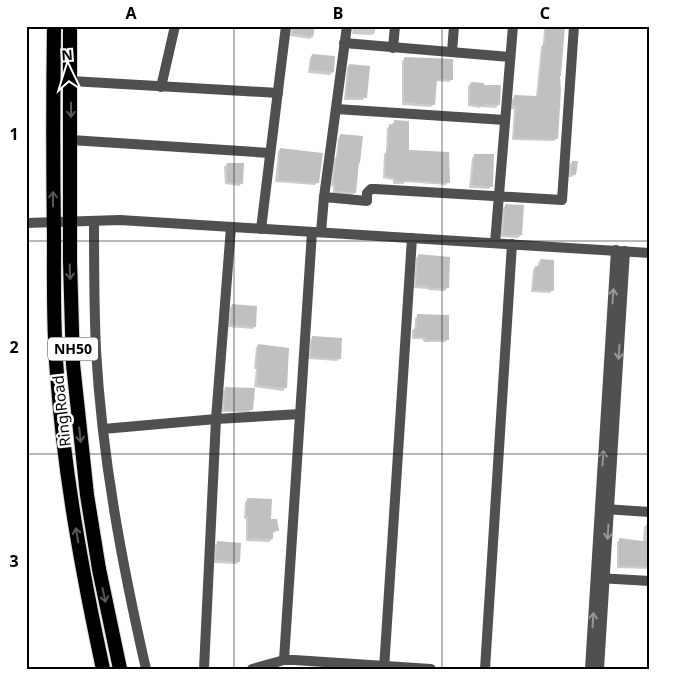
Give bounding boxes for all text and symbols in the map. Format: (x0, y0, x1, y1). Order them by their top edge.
text: A (125, 2, 137, 24)
text: B (333, 2, 343, 24)
text: C (540, 2, 550, 24)
north arrow (42, 42, 92, 92)
text: N (61, 45, 73, 64)
one-way arrow (66, 102, 76, 118)
text: 1 (9, 123, 19, 145)
one-way arrow (48, 191, 58, 208)
one-way arrow (66, 264, 75, 280)
one-way arrow (609, 288, 618, 304)
text: 2 (9, 336, 19, 358)
road number: NH50 (48, 338, 98, 360)
one-way arrow (615, 344, 624, 360)
street label: Ring Road (47, 374, 75, 448)
one-way arrow (75, 426, 85, 442)
one-way arrow (599, 450, 608, 466)
one-way arrow (604, 523, 613, 539)
one-way arrow (71, 527, 81, 543)
text: 3 (9, 550, 19, 572)
one-way arrow (100, 587, 109, 603)
one-way arrow (589, 612, 598, 628)

